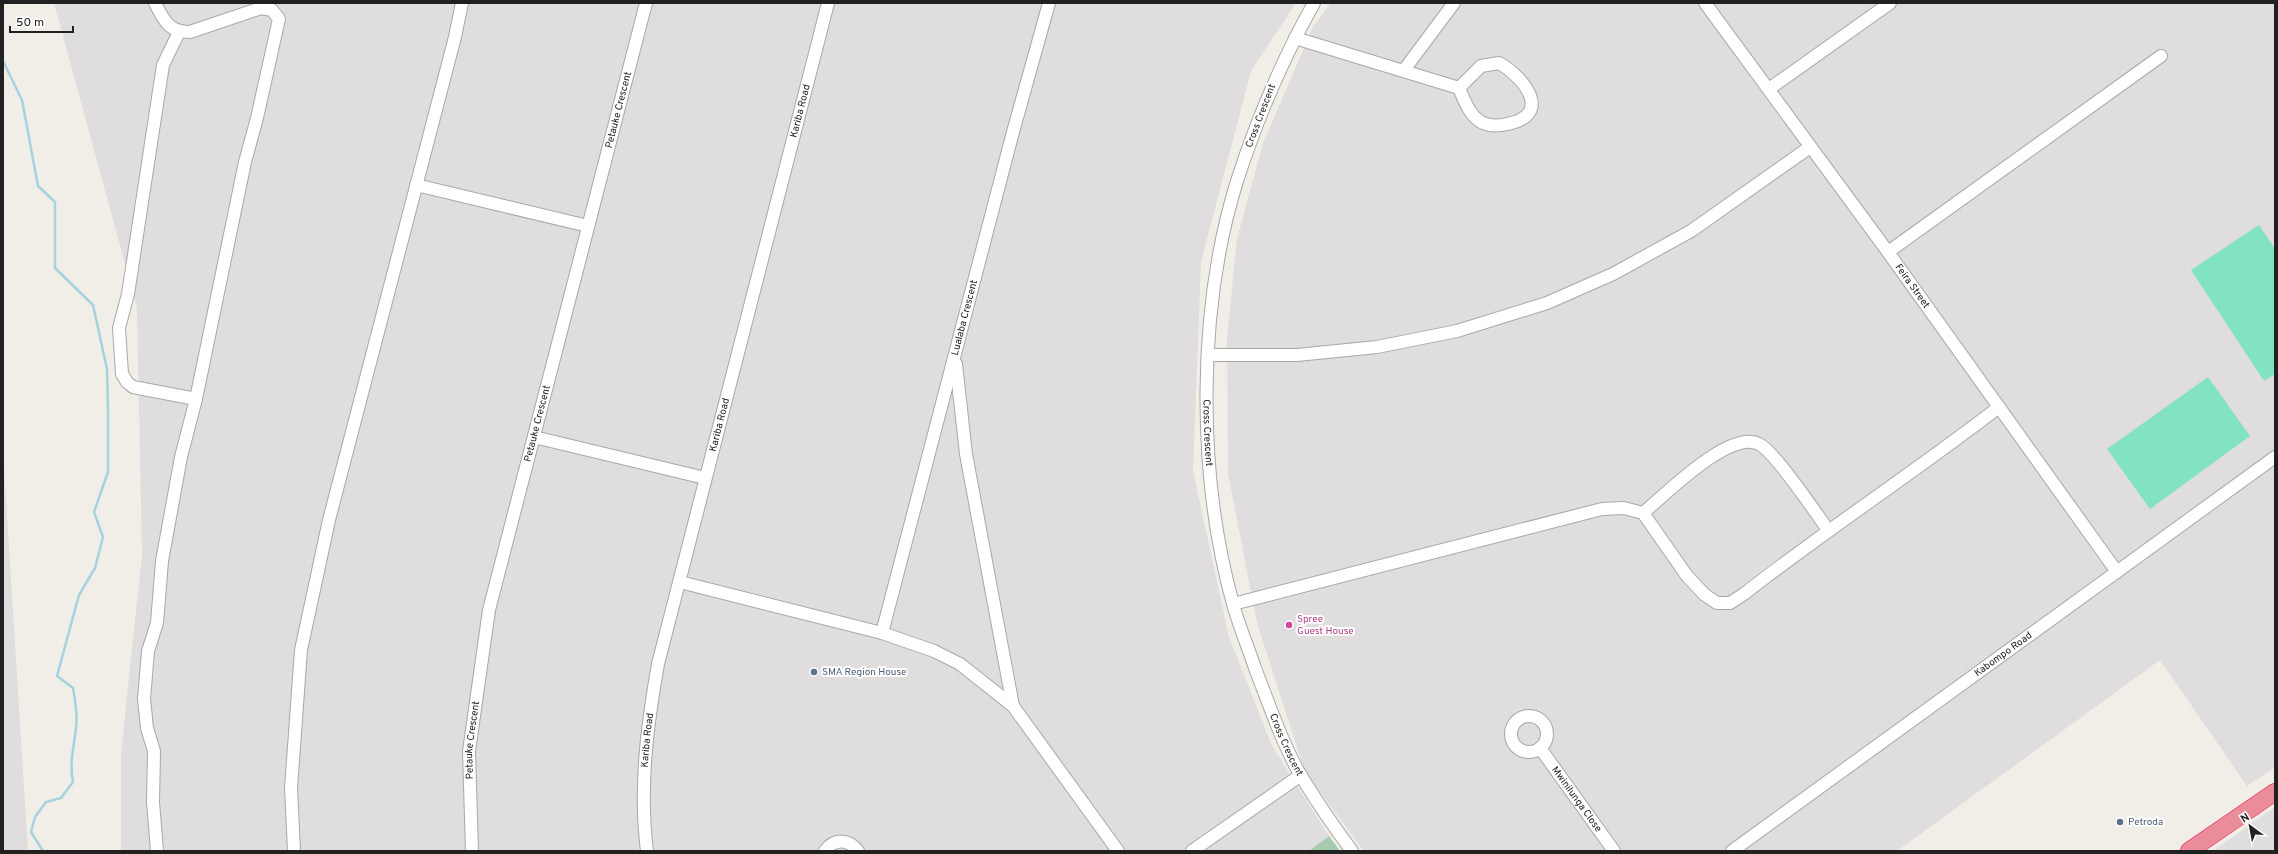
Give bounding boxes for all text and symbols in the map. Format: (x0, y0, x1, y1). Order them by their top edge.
scale bar (10, 8, 73, 34)
text: 50 m (16, 15, 44, 31)
street label: Petauke Crescent (602, 70, 635, 150)
street label: Cross Crescent (1243, 82, 1279, 150)
street label: Kariba Road (787, 83, 813, 139)
street label: Feira Street (1892, 261, 1933, 311)
street label: Lualaba Crescent (948, 278, 981, 357)
street label: Petauke Crescent (521, 384, 553, 463)
street label: Kariba Road (706, 397, 733, 453)
street label: Cross Crescent (1200, 399, 1216, 467)
place label: Spree Guest House (1297, 613, 1354, 638)
marker: Spree Guest House (1284, 620, 1294, 630)
street label: Kabompo Road (1972, 629, 2035, 680)
place label: SMA Region House (822, 666, 906, 679)
marker: SMA Region House (809, 667, 819, 677)
street label: Petauke Crescent (462, 700, 483, 780)
street label: Kariba Road (638, 712, 657, 768)
street label: Cross Crescent (1266, 712, 1306, 778)
street label: Mwinilunga Close (1549, 764, 1605, 835)
north arrow (2230, 806, 2270, 846)
text: N (2238, 810, 2252, 826)
place label: Petroda (2128, 816, 2163, 829)
marker: Petroda (2115, 817, 2125, 827)

